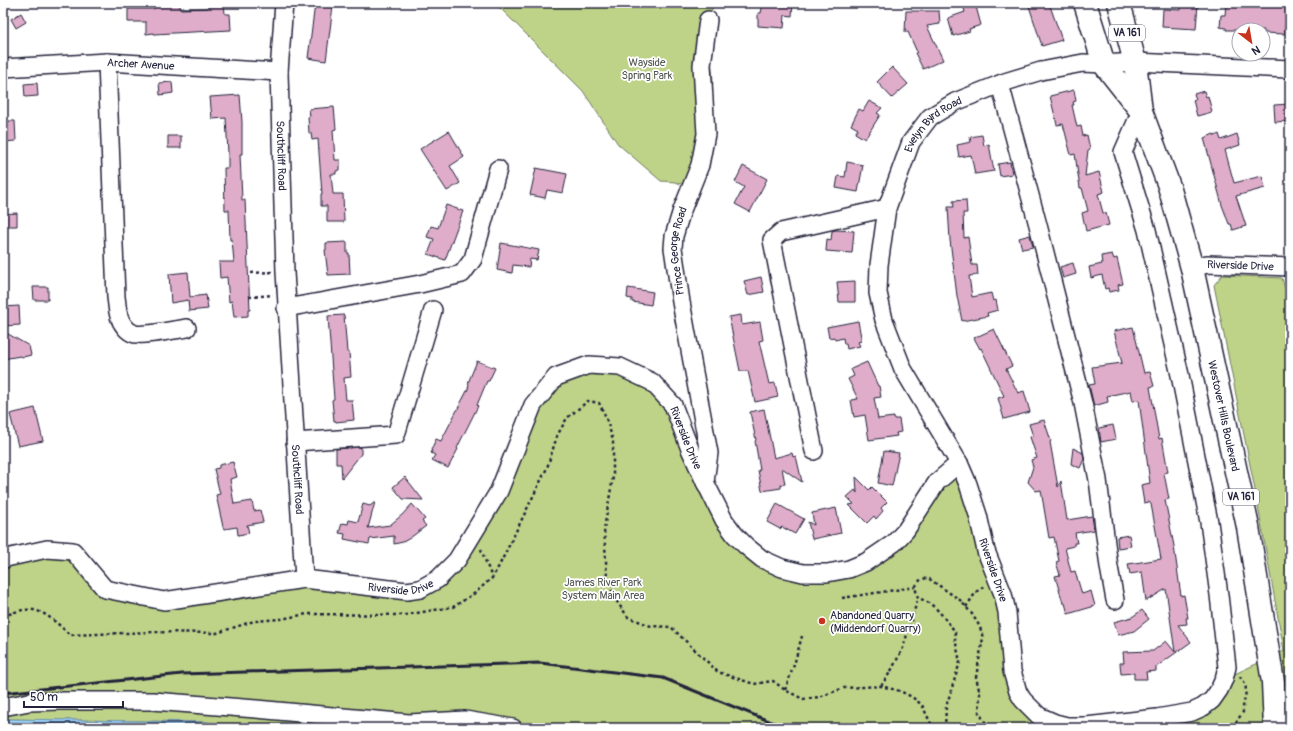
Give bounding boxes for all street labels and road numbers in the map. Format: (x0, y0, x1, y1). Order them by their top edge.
road number: VA 161 (1109, 25, 1145, 41)
street label: Archer Avenue (107, 56, 175, 72)
street label: Evelyn Byrd Road (901, 94, 964, 154)
street label: Southcliff Road (274, 121, 289, 191)
street label: Prince George Road (666, 204, 689, 296)
street label: Riverside Drive (1207, 258, 1275, 273)
street label: Westover Hills Boulevard (1206, 359, 1242, 473)
street label: Riverside Drive (668, 404, 705, 472)
street label: Southcliff Road (289, 444, 306, 515)
road number: VA 161 (1223, 489, 1259, 505)
street label: Riverside Drive (976, 536, 1010, 604)
street label: Riverside Drive (367, 576, 436, 598)

